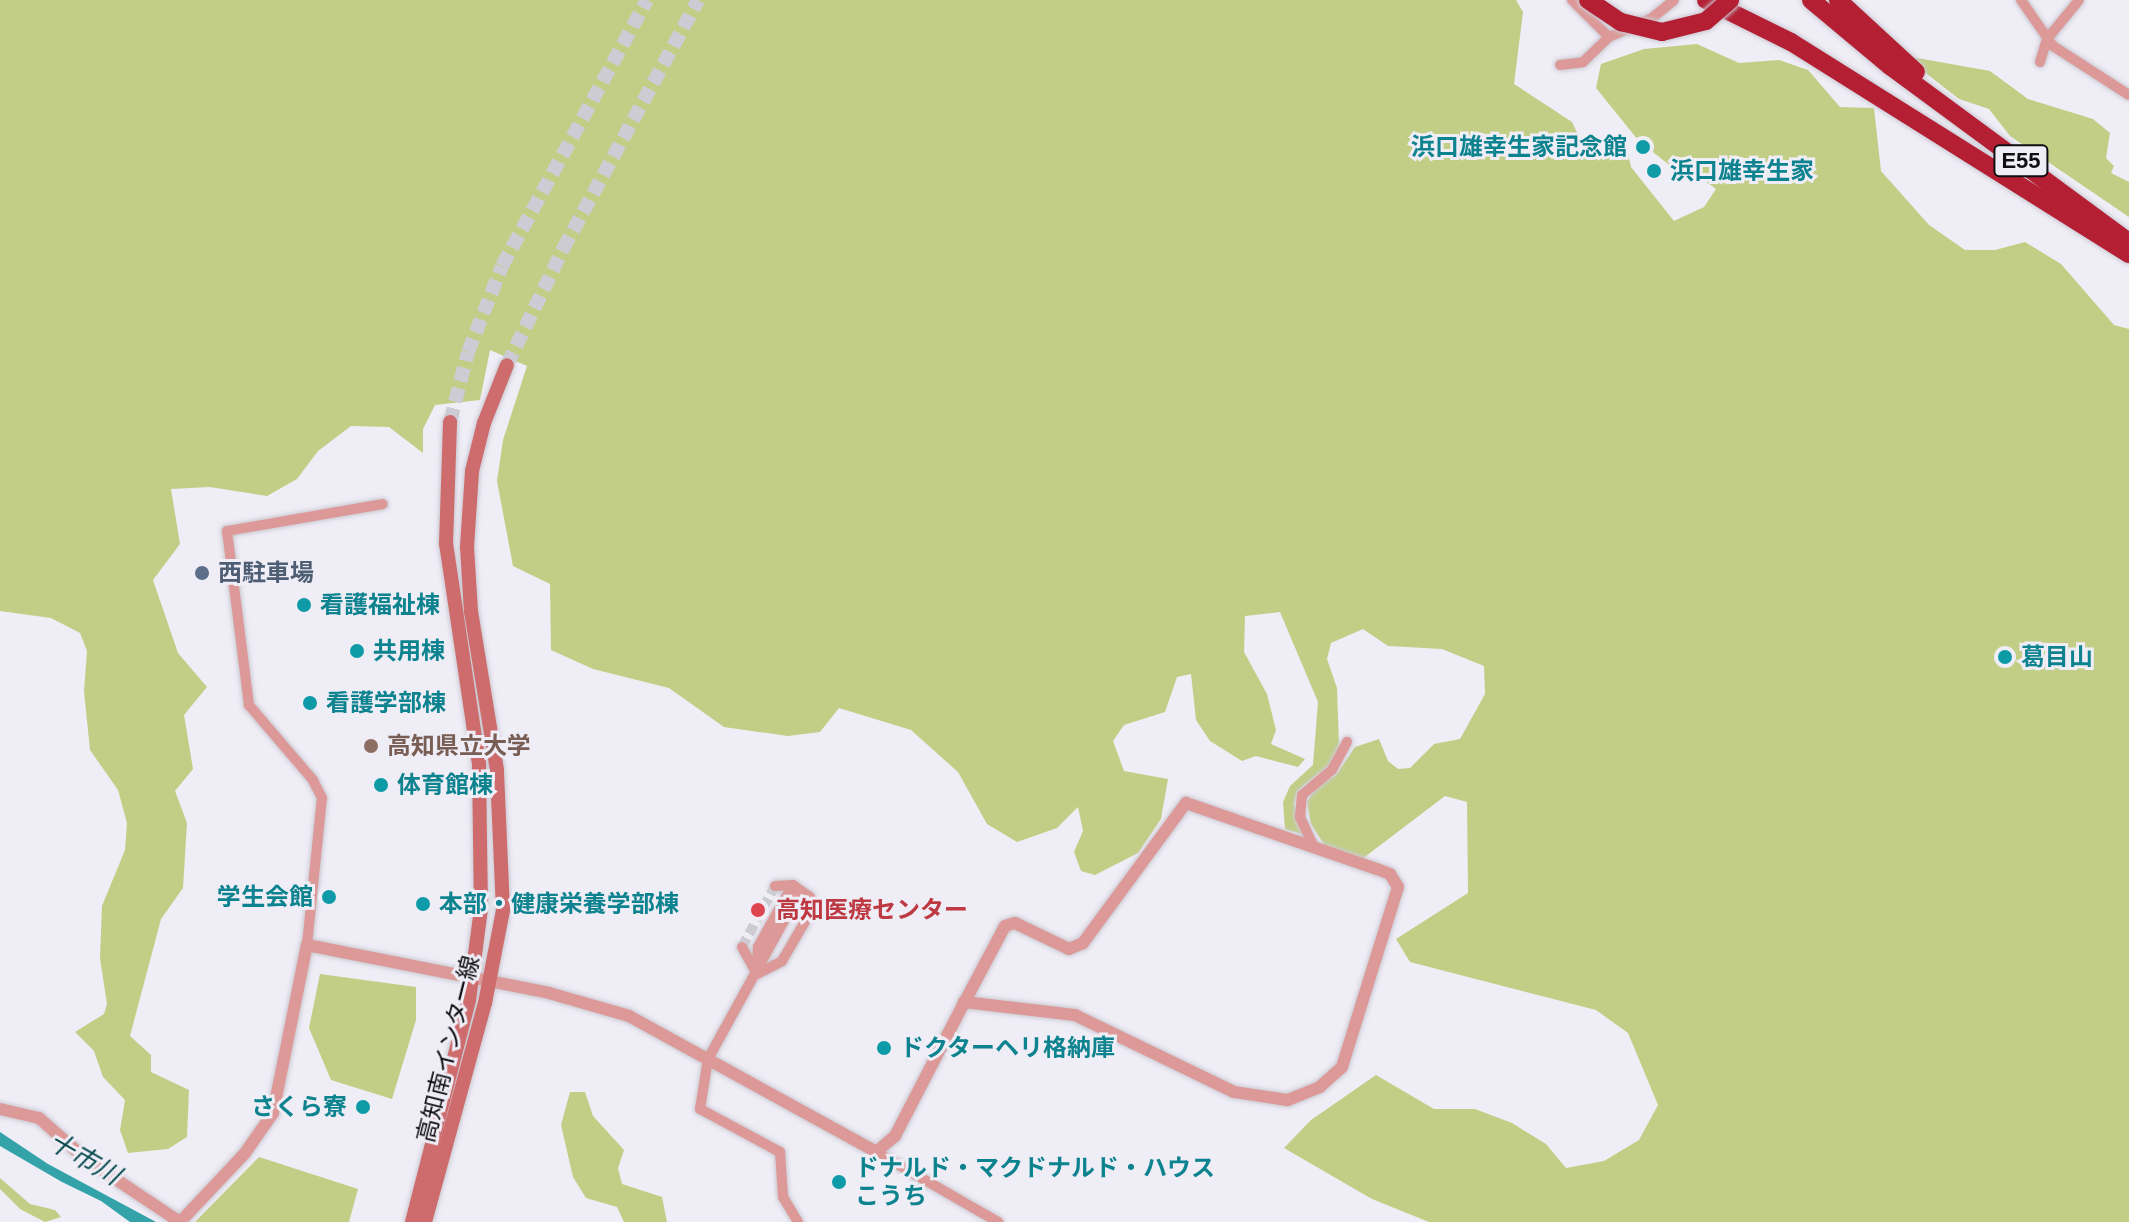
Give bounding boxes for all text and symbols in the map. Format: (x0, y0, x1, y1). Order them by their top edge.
place label: 浜口雄幸生家記念館 (1411, 133, 1627, 161)
marker: 浜口雄幸生家記念館 (1634, 138, 1652, 156)
road number: E55 (1993, 143, 2049, 179)
place label: 浜口雄幸生家 (1670, 157, 1814, 185)
marker: 浜口雄幸生家 (1645, 162, 1663, 180)
place label: 西駐車場 (218, 559, 314, 587)
marker: 西駐車場 (193, 564, 211, 582)
place label: 看護福祉棟 (320, 591, 440, 619)
marker: 看護福祉棟 (295, 596, 313, 614)
place label: 共用棟 (373, 637, 445, 665)
marker: 共用棟 (348, 642, 366, 660)
place label: 葛目山 (2021, 643, 2093, 671)
marker: 葛目山 (1996, 648, 2014, 666)
place label: 看護学部棟 (326, 689, 446, 717)
marker: 看護学部棟 (301, 694, 319, 712)
place label: 高知県立大学 (387, 732, 531, 760)
marker: 高知県立大学 (362, 737, 380, 755)
place label: 体育館棟 (397, 771, 493, 799)
marker: 体育館棟 (372, 776, 390, 794)
place label: 学生会館 (217, 883, 313, 911)
marker: 学生会館 (320, 888, 338, 906)
place label: 本部・健康栄養学部棟 (439, 890, 679, 918)
marker: 本部・健康栄養学部棟 (414, 895, 432, 913)
place label: 高知医療センター (776, 896, 968, 924)
marker: 高知医療センター (747, 899, 769, 921)
street label: 高知南インター線 (411, 952, 485, 1146)
place label: ドクターヘリ格納庫 (900, 1034, 1116, 1062)
marker: ドクターヘリ格納庫 (875, 1039, 893, 1057)
place label: さくら寮 (251, 1093, 347, 1121)
marker: さくら寮 (354, 1098, 372, 1116)
water label: 十市川 (42, 1126, 126, 1192)
place label: ドナルド・マクドナルド・ハウス こうち (855, 1154, 1215, 1210)
marker: ドナルド・マクドナルド・ハウス こうち (830, 1173, 848, 1191)

